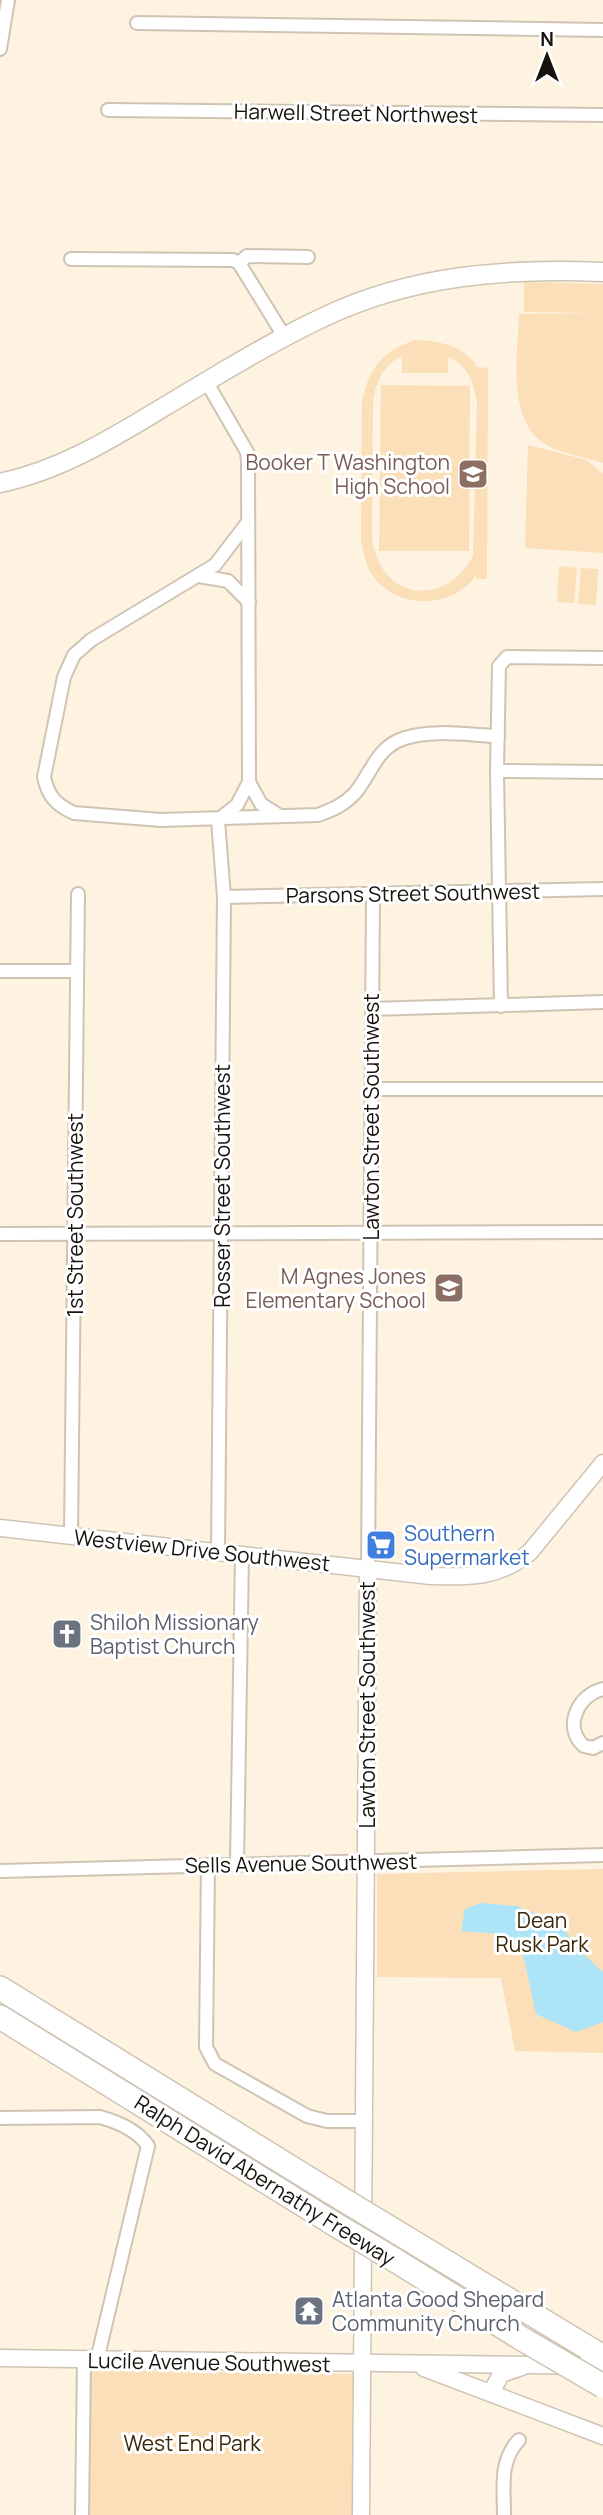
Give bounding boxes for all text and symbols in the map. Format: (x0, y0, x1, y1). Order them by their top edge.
north arrow (512, 21, 582, 91)
text: N (540, 26, 554, 52)
street label: Harwell Street Northwest (234, 97, 478, 129)
place label: Booker T Washington High School (245, 448, 450, 500)
school or university icon: Booker T Washington High School (456, 457, 490, 491)
street label: Parsons Street Southwest (286, 877, 540, 909)
street label: Lawton Street Southwest (357, 993, 385, 1241)
street label: Rosser Street Southwest (208, 1064, 236, 1308)
street label: 1st Street Southwest (61, 1113, 89, 1317)
place label: M Agnes Jones Elementary School (245, 1262, 426, 1314)
school or university icon: M Agnes Jones Elementary School (432, 1271, 466, 1305)
place label: Southern Supermarket (404, 1519, 530, 1571)
street label: Westview Drive Southwest (73, 1523, 331, 1577)
supermarket icon: Southern Supermarket (364, 1528, 398, 1562)
street label: Lawton Street Southwest (353, 1581, 381, 1829)
place label: Shiloh Missionary Baptist Church (90, 1608, 259, 1660)
church icon: Shiloh Missionary Baptist Church (50, 1617, 84, 1651)
street label: Sells Avenue Southwest (185, 1847, 417, 1879)
park label: Dean Rusk Park (495, 1906, 589, 1958)
street label: Ralph David Abernathy Freeway (130, 2088, 400, 2272)
place label: Atlanta Good Shepard Community Church (332, 2285, 544, 2337)
temple icon: Atlanta Good Shepard Community Church (292, 2294, 326, 2328)
street label: Lucile Avenue Southwest (87, 2346, 331, 2378)
park label: West End Park (123, 2429, 261, 2457)

